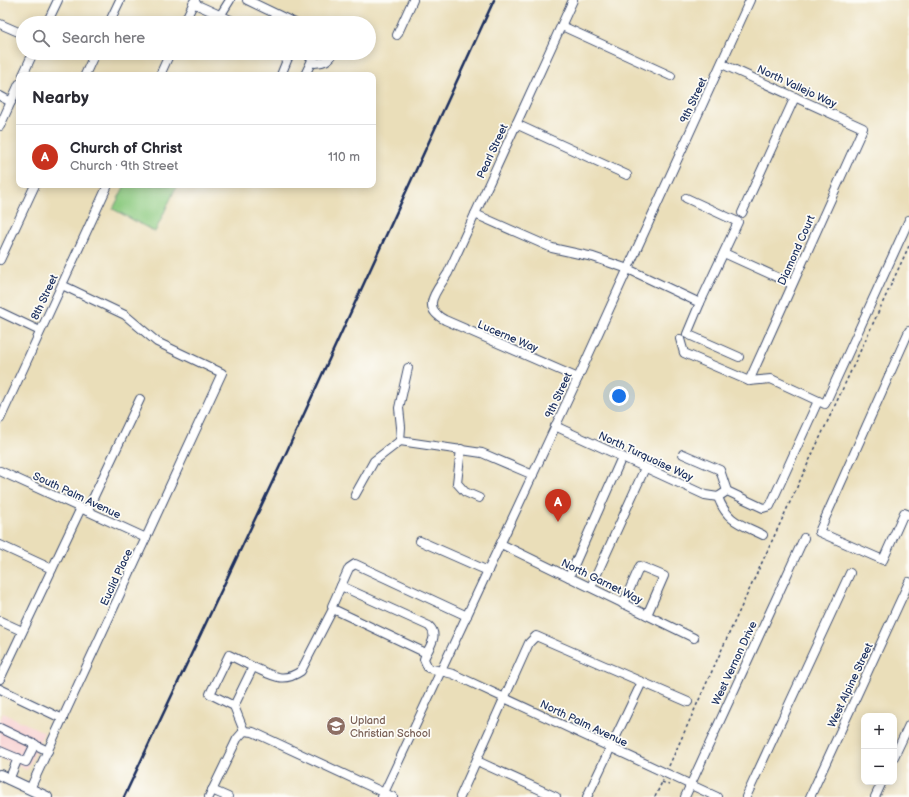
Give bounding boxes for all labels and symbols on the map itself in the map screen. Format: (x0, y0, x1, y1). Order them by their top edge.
street label: North Vallejo Way (755, 62, 839, 111)
street label: 9th Street (677, 75, 710, 125)
street label: Pearl Street (474, 121, 511, 181)
street label: Diamond Court (775, 213, 818, 287)
street label: 8th Street (28, 272, 61, 322)
street label: Lucerne Way (475, 318, 540, 355)
street label: 9th Street (542, 370, 575, 420)
your location (609, 386, 629, 406)
street label: North Turquoise Way (596, 429, 695, 484)
street label: South Palm Avenue (31, 469, 123, 522)
pin: A (545, 489, 571, 522)
street label: Euclid Place (98, 546, 135, 608)
street label: North Garnet Way (559, 556, 645, 607)
street label: West Vernon Drive (709, 619, 760, 707)
street label: West Alpine Street (825, 640, 876, 729)
street label: North Palm Avenue (538, 697, 630, 750)
place label: Upland Christian School (350, 714, 431, 740)
school or university icon: Upland Christian School (325, 715, 347, 737)

